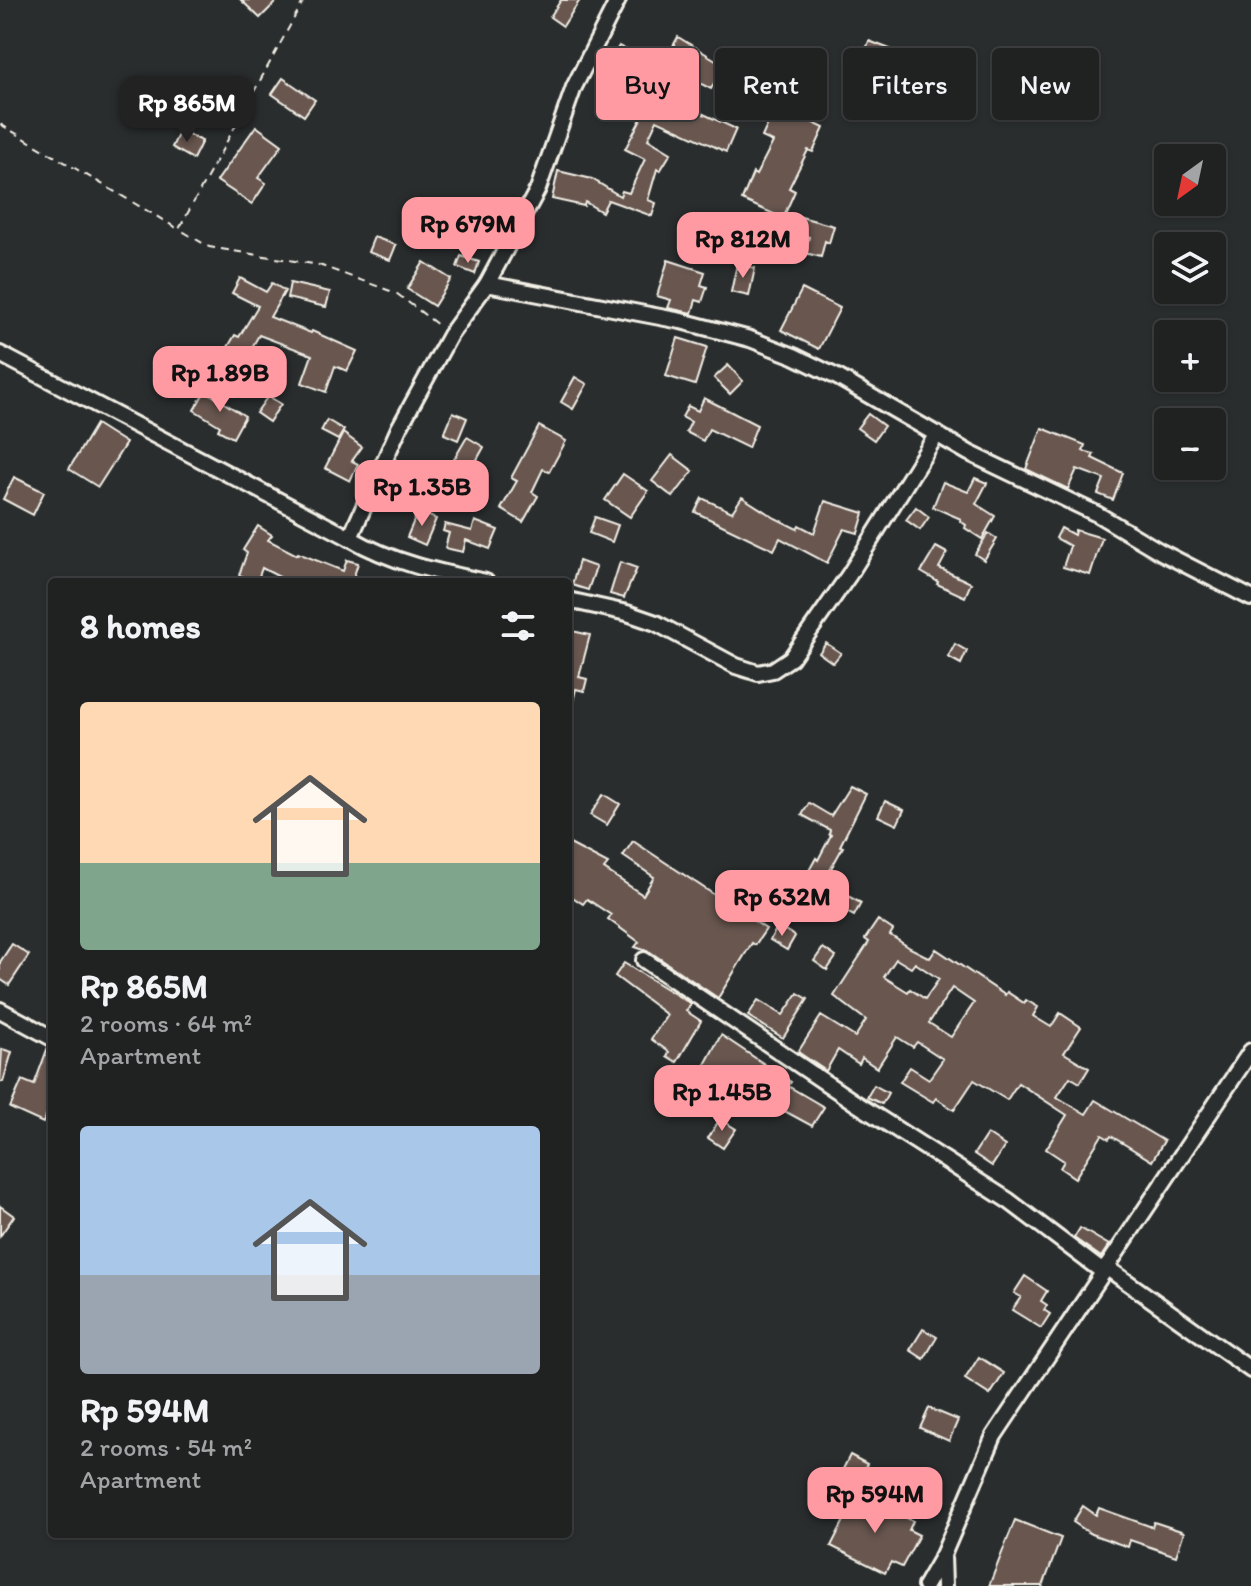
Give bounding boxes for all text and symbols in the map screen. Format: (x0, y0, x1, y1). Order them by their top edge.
chip: Buy (596, 48, 699, 120)
chip: Rent (715, 48, 827, 120)
chip: Filters (843, 48, 976, 120)
chip: New (992, 48, 1099, 120)
pin: Rp 865M (113, 76, 261, 144)
text: Rp 865M (138, 86, 236, 118)
north arrow (1154, 144, 1226, 216)
map controls (1154, 144, 1226, 480)
pin: Rp 679M (394, 197, 542, 265)
text: Rp 679M (420, 207, 516, 239)
pin: Rp 812M (669, 212, 817, 280)
text: Rp 812M (695, 222, 791, 254)
button: layers (1154, 232, 1226, 304)
button: + (1154, 320, 1226, 392)
pin: Rp 1.89B (137, 346, 303, 414)
text: Rp 1.89B (171, 356, 269, 388)
button: − (1154, 408, 1226, 480)
pin: Rp 1.35B (339, 460, 505, 528)
text: Rp 1.35B (373, 470, 471, 502)
icon: filters (496, 604, 540, 648)
text: 8 homes (80, 606, 201, 647)
icon: home (238, 754, 382, 898)
pin: Rp 632M (708, 870, 856, 938)
text: Rp 632M (733, 880, 831, 912)
text: Rp 865M (80, 966, 208, 1007)
text: 2 rooms · 64 m² (80, 1007, 252, 1039)
text: Apartment (80, 1039, 201, 1071)
pin: Rp 1.45B (639, 1065, 805, 1133)
text: Rp 1.45B (672, 1075, 772, 1107)
icon: home (238, 1178, 382, 1322)
text: Rp 594M (80, 1390, 210, 1431)
text: 2 rooms · 54 m² (80, 1431, 252, 1463)
text: Apartment (80, 1463, 201, 1495)
pin: Rp 594M (801, 1467, 949, 1535)
text: Rp 594M (825, 1477, 925, 1509)

